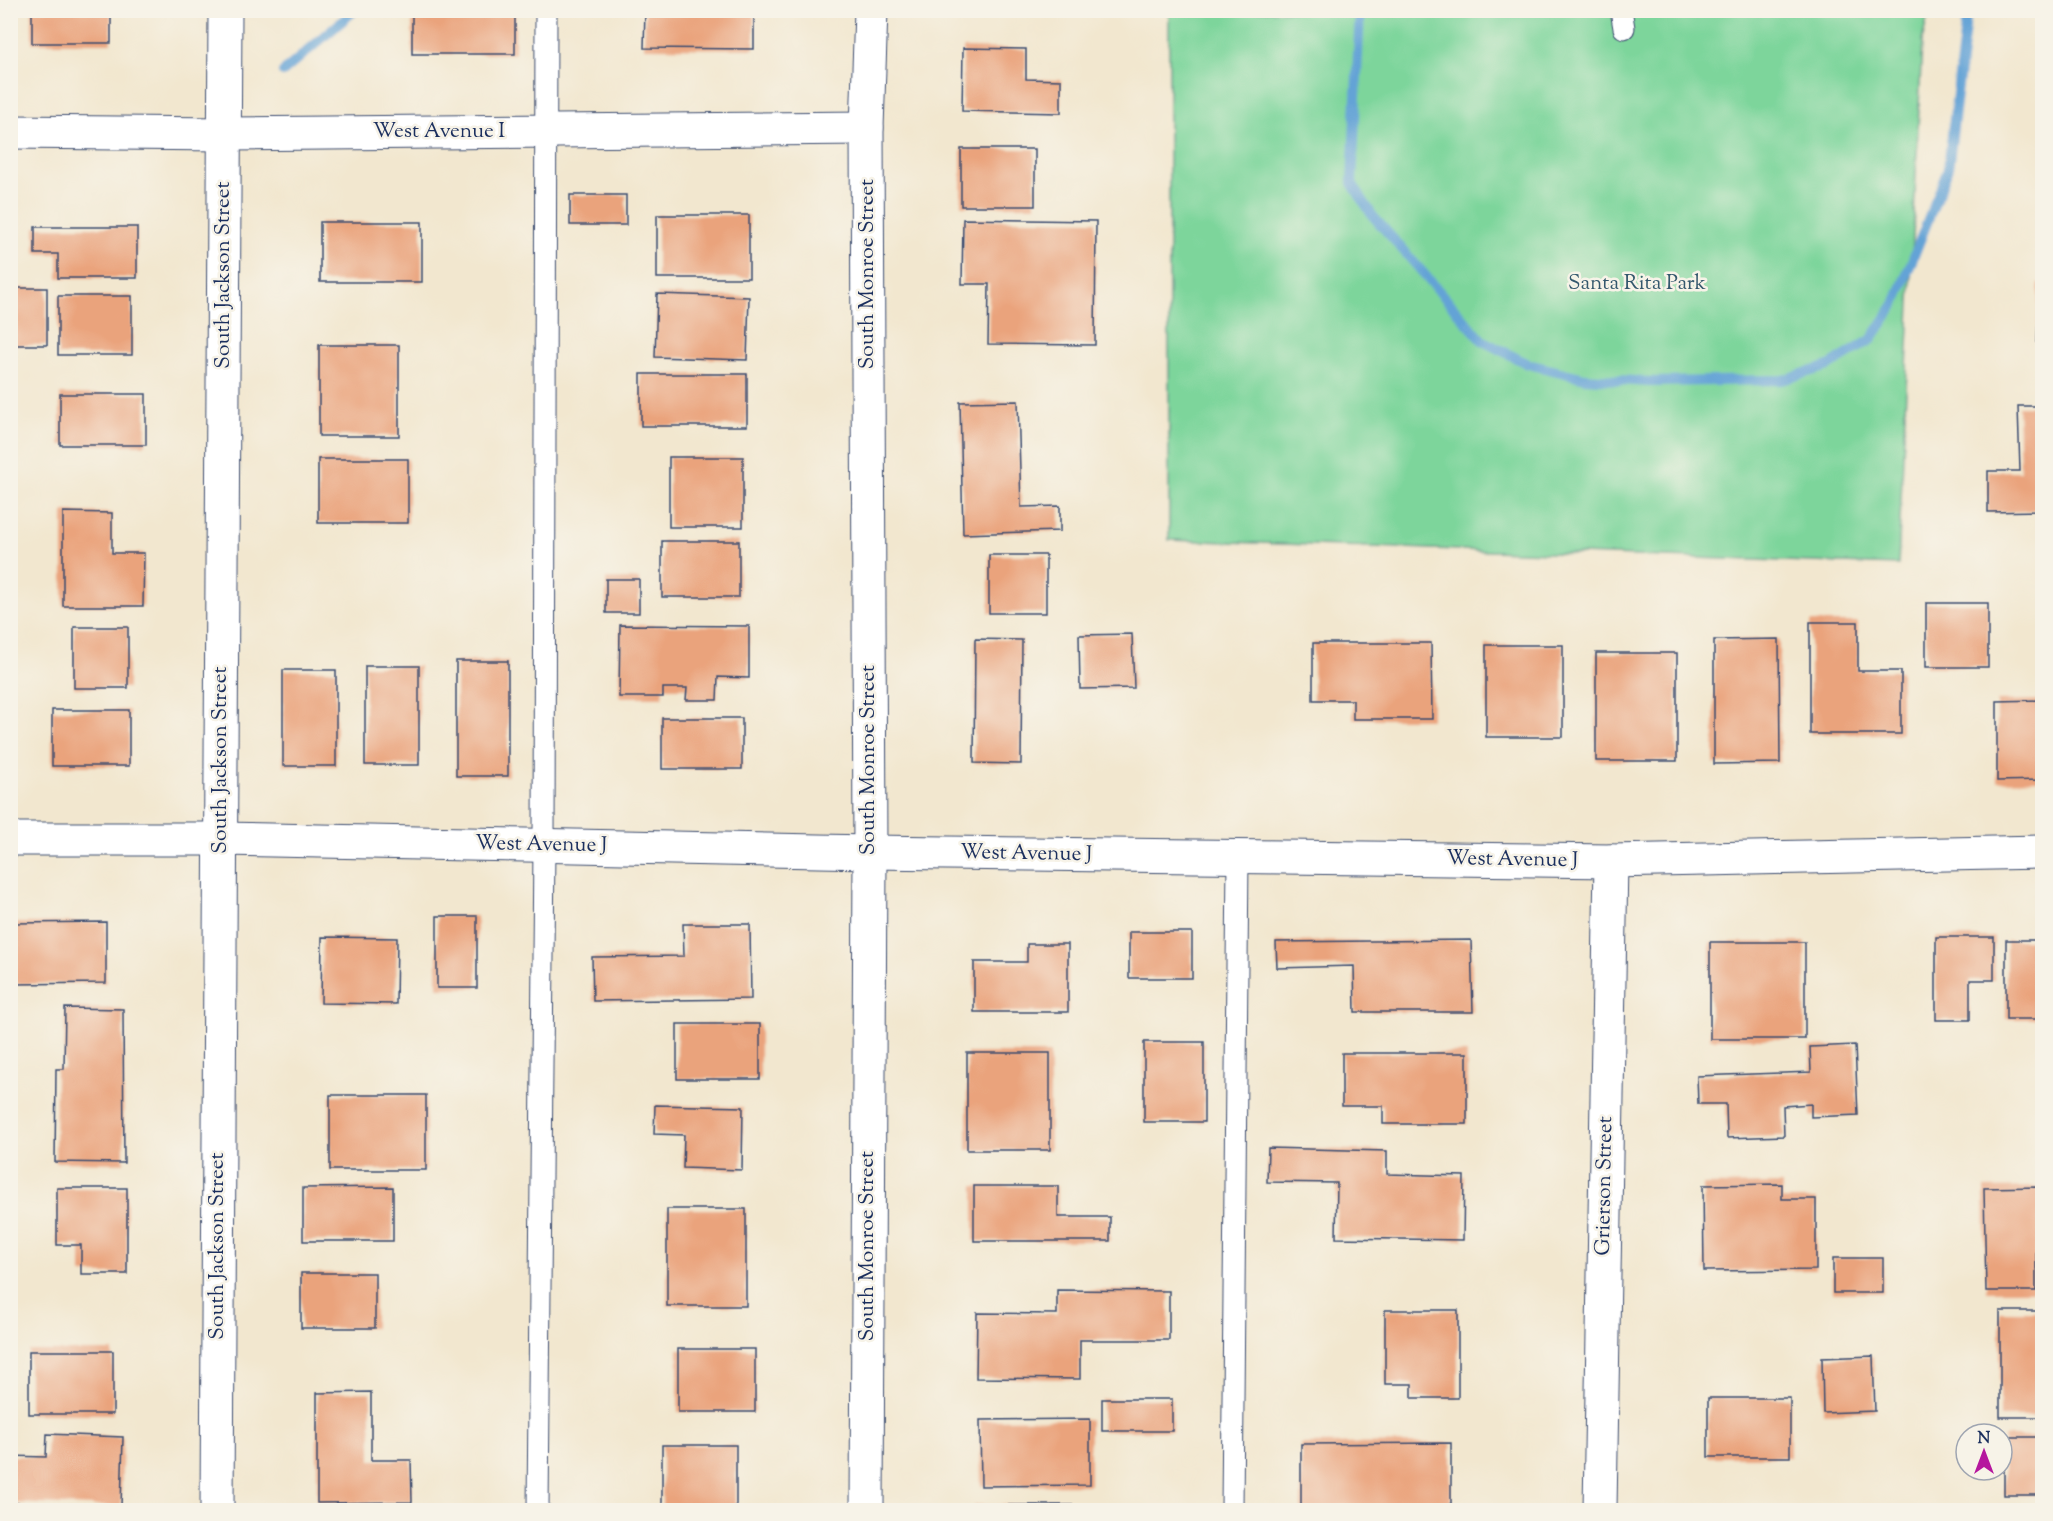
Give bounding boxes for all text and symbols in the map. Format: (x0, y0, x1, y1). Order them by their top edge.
street label: West Avenue I (373, 117, 505, 147)
street label: South Monroe Street (853, 179, 883, 369)
street label: South Jackson Street (209, 181, 239, 369)
park label: Santa Rita Park (1568, 269, 1707, 299)
street label: South Monroe Street (854, 665, 884, 855)
street label: South Jackson Street (206, 666, 236, 854)
street label: West Avenue J (475, 829, 607, 861)
street label: West Avenue J (960, 838, 1092, 870)
street label: West Avenue J (1446, 844, 1578, 876)
street label: Grierson Street (1589, 1116, 1621, 1256)
street label: South Monroe Street (853, 1151, 883, 1341)
street label: South Jackson Street (203, 1152, 233, 1340)
north arrow (1954, 1422, 2014, 1482)
text: N (1978, 1428, 1991, 1451)

